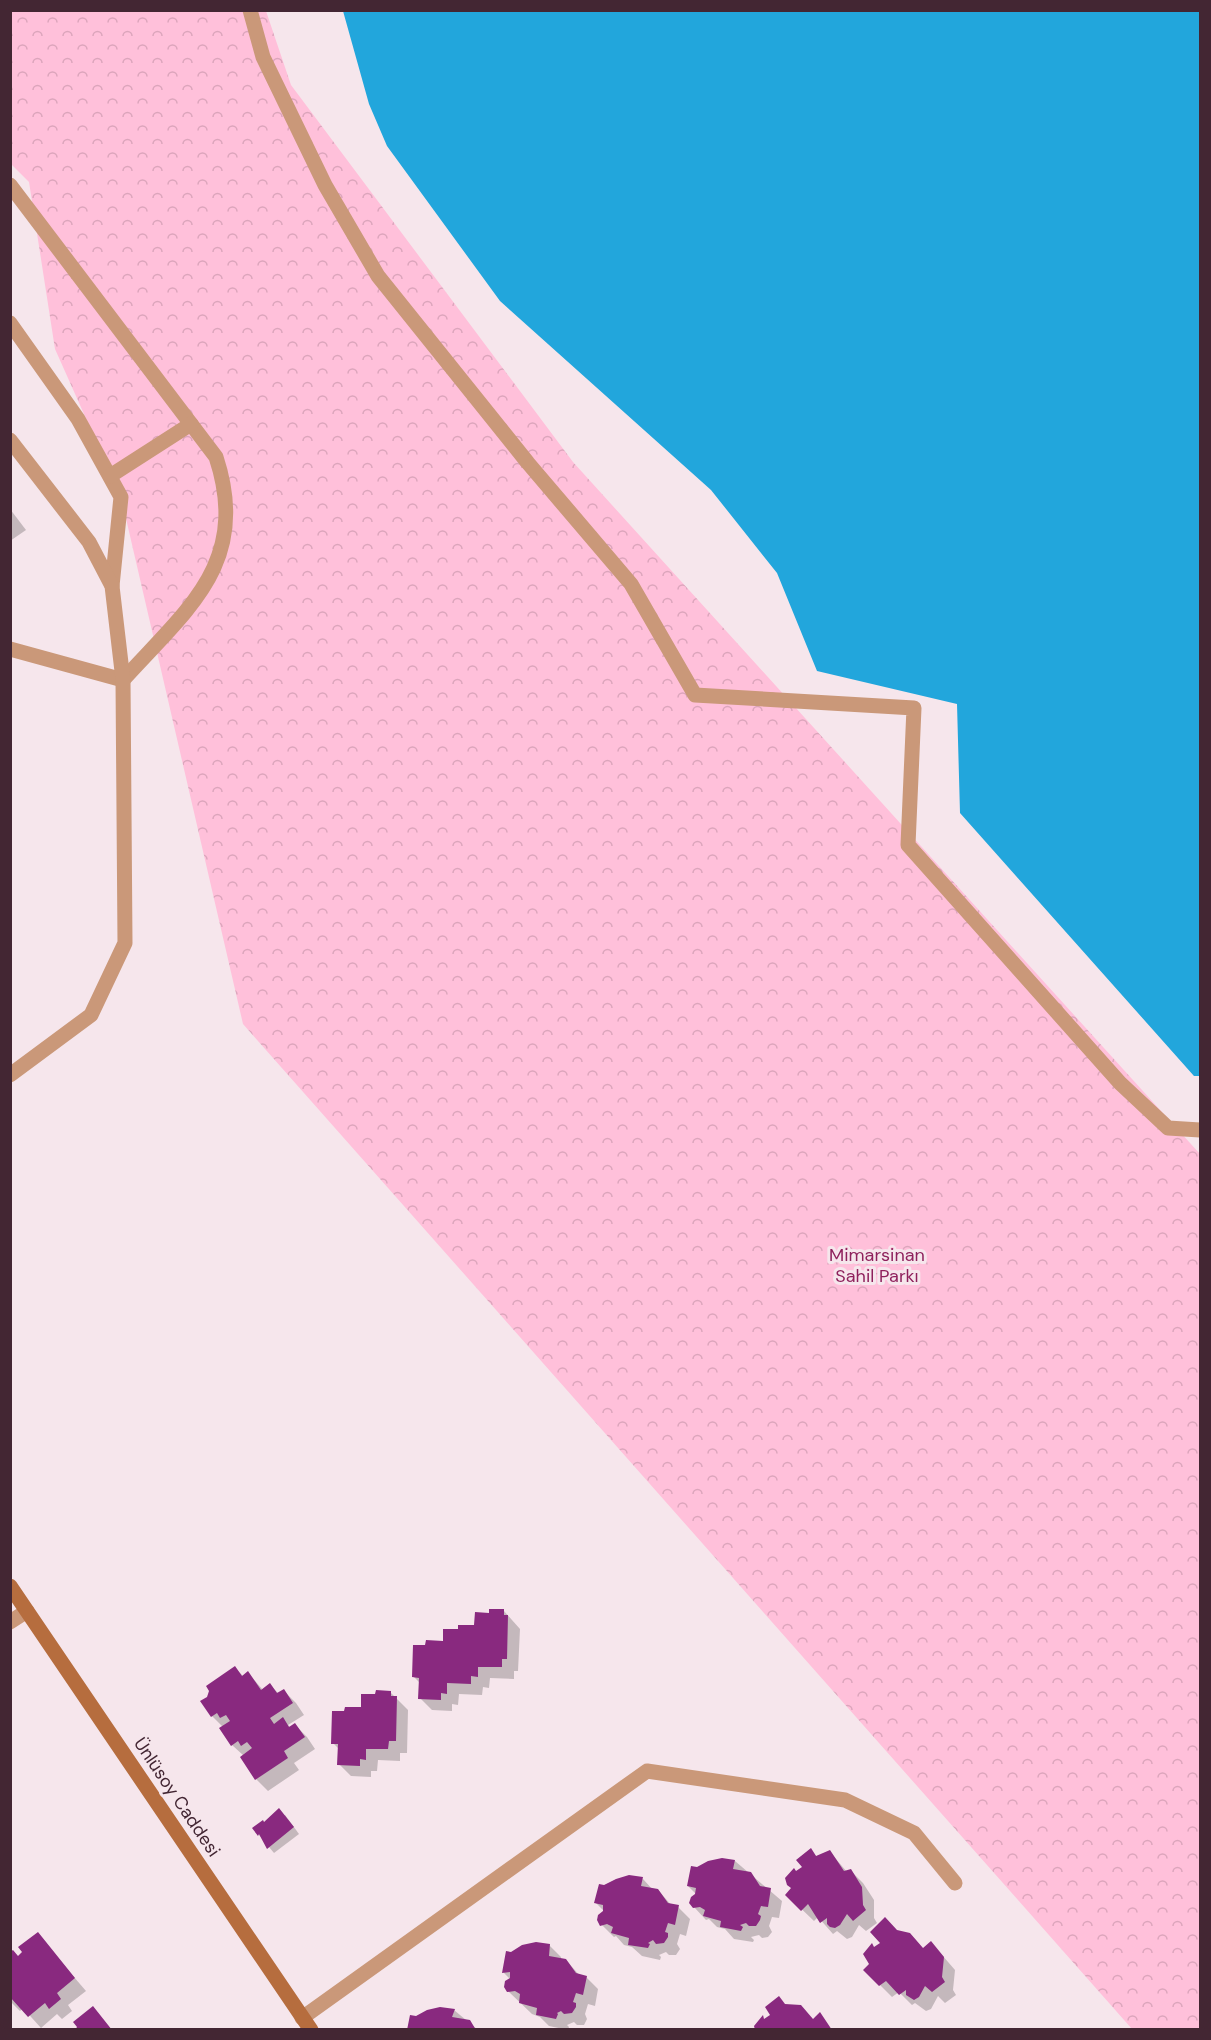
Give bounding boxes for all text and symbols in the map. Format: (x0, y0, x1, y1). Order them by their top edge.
park label: Mimarsinan Sahil Parkı (829, 1243, 925, 1288)
street label: Ünlüsoy Caddesi (128, 1733, 226, 1861)

